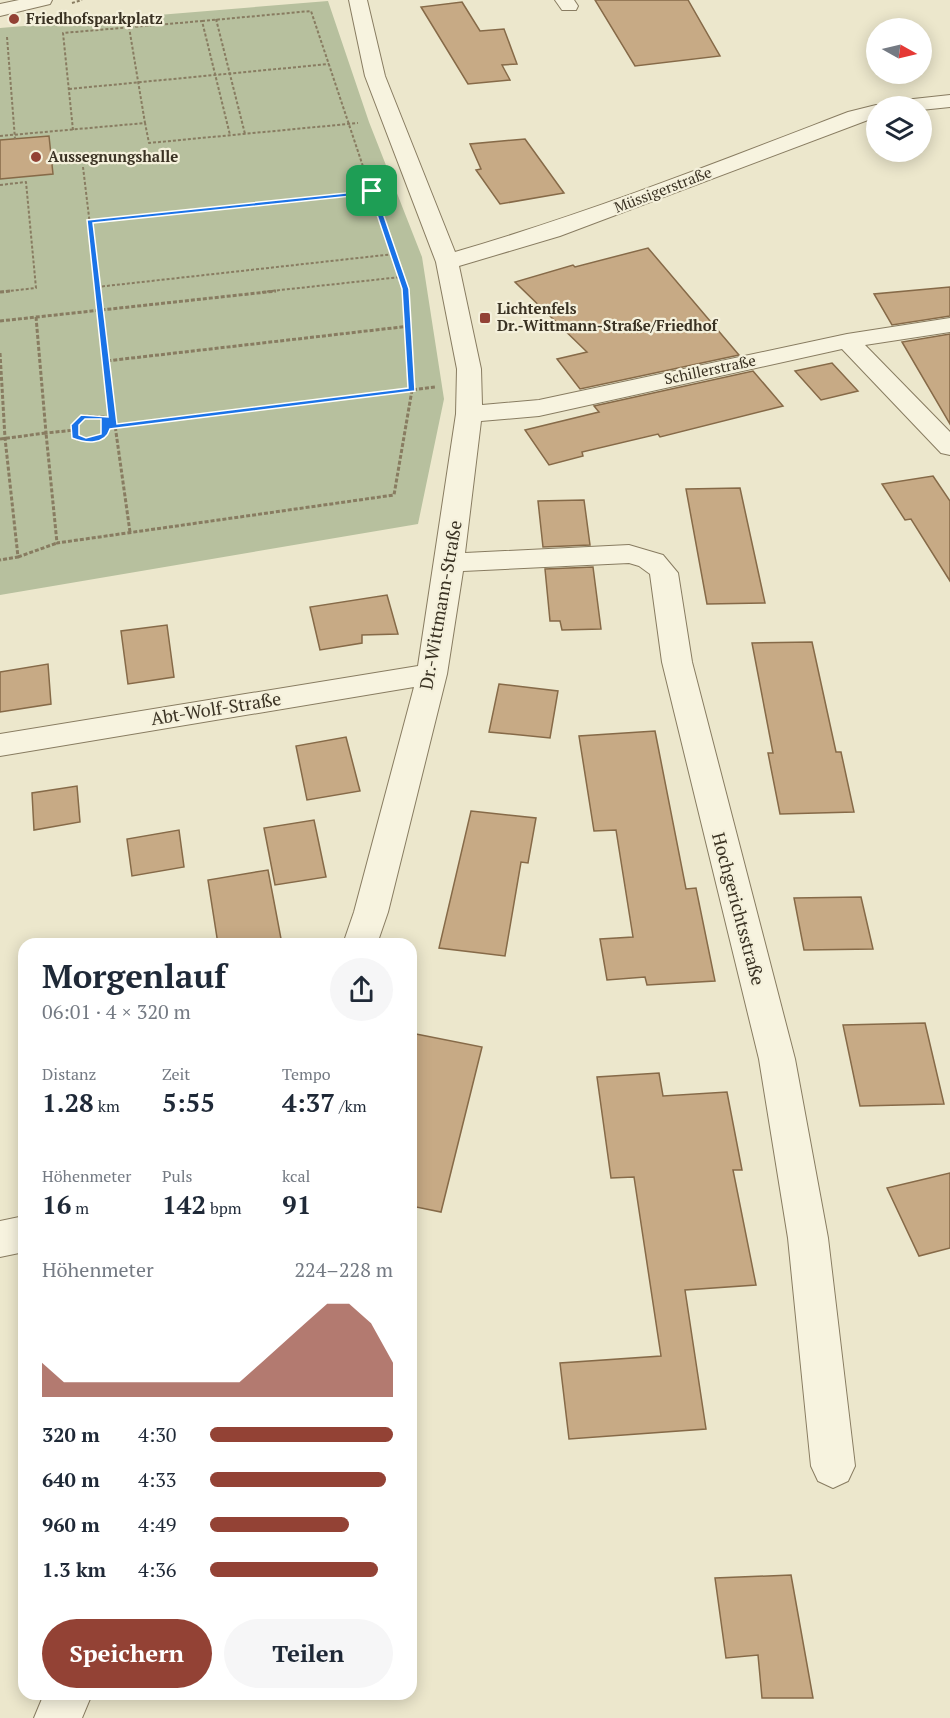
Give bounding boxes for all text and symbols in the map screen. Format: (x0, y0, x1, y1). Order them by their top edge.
place label: Friedhofsparkplatz (26, 8, 163, 28)
marker: Friedhofsparkplatz (7, 12, 21, 26)
north arrow (866, 18, 932, 84)
map controls (866, 18, 932, 162)
button: layers (866, 96, 932, 162)
place label: Aussegnungshalle (48, 146, 178, 166)
marker: Aussegnungshalle (29, 150, 43, 164)
street label: Müssigerstraße (611, 161, 714, 217)
pin (346, 165, 397, 216)
icon: arrive (355, 174, 388, 207)
place label: Lichtenfels Dr.-Wittmann-Straße/Friedhof (497, 298, 719, 335)
marker: Lichtenfels Dr.-Wittmann-Straße/Friedhof (478, 311, 492, 325)
street label: Schillerstraße (662, 350, 757, 388)
street label: Dr.-Wittmann-Straße (413, 518, 467, 691)
street label: Abt-Wolf-Straße (149, 686, 283, 730)
street label: Hochgerichtsstraße (707, 830, 771, 988)
text: Morgenlauf (42, 954, 226, 997)
button: share (330, 958, 393, 1021)
text: 06:01 · 4 × 320 m (42, 998, 191, 1025)
text: Distanz (42, 1063, 96, 1085)
text: Zeit (162, 1063, 190, 1085)
text: Tempo (282, 1063, 331, 1085)
text: 1.28 (42, 1085, 94, 1119)
text: 5:55 (162, 1085, 215, 1119)
text: 4:37 (282, 1085, 335, 1119)
text: km (94, 1095, 120, 1117)
text: /km (335, 1095, 366, 1117)
text: Höhenmeter (42, 1165, 131, 1187)
text: Puls (162, 1165, 192, 1187)
text: kcal (282, 1165, 310, 1187)
text: 16 (42, 1187, 71, 1221)
text: 142 (162, 1187, 206, 1221)
text: 91 (282, 1187, 311, 1221)
text: m (71, 1197, 89, 1219)
text: bpm (206, 1197, 242, 1219)
text: Höhenmeter (42, 1256, 154, 1283)
text: 224–228 m (294, 1256, 393, 1283)
text: 320 m (42, 1421, 100, 1448)
text: 4:30 (138, 1421, 177, 1448)
text: 640 m (42, 1466, 100, 1493)
text: 4:33 (138, 1466, 177, 1493)
text: 960 m (42, 1511, 100, 1538)
text: 4:49 (138, 1511, 177, 1538)
text: 1.3 km (42, 1556, 106, 1583)
text: 4:36 (138, 1556, 177, 1583)
button: Speichern (42, 1619, 212, 1688)
button: Teilen (224, 1619, 393, 1688)

